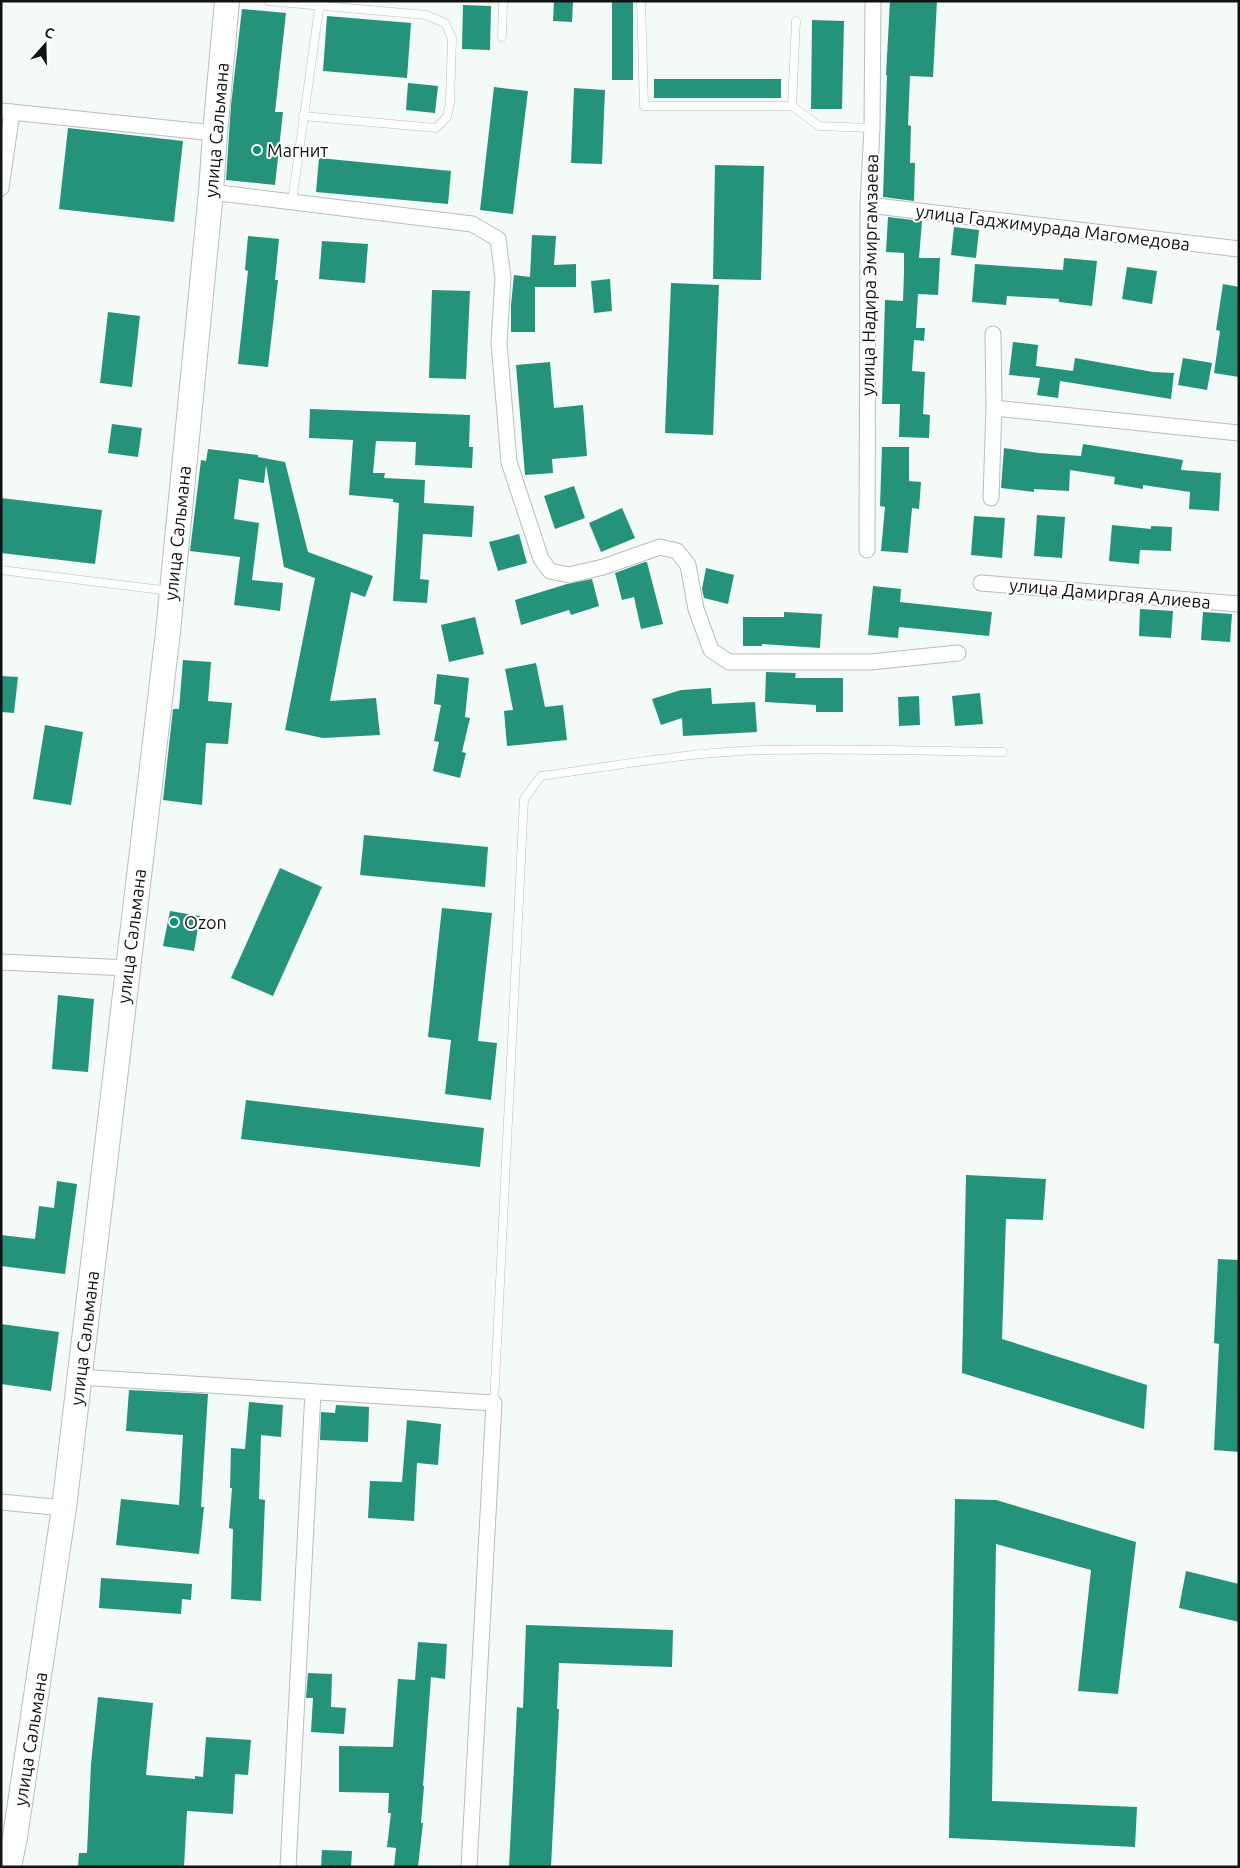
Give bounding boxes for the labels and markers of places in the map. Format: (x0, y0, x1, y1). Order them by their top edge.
place label: Магнит (267, 140, 328, 160)
marker: Магнит (251, 144, 263, 156)
place label: Ozon (184, 912, 227, 932)
marker: Ozon (168, 916, 180, 928)

